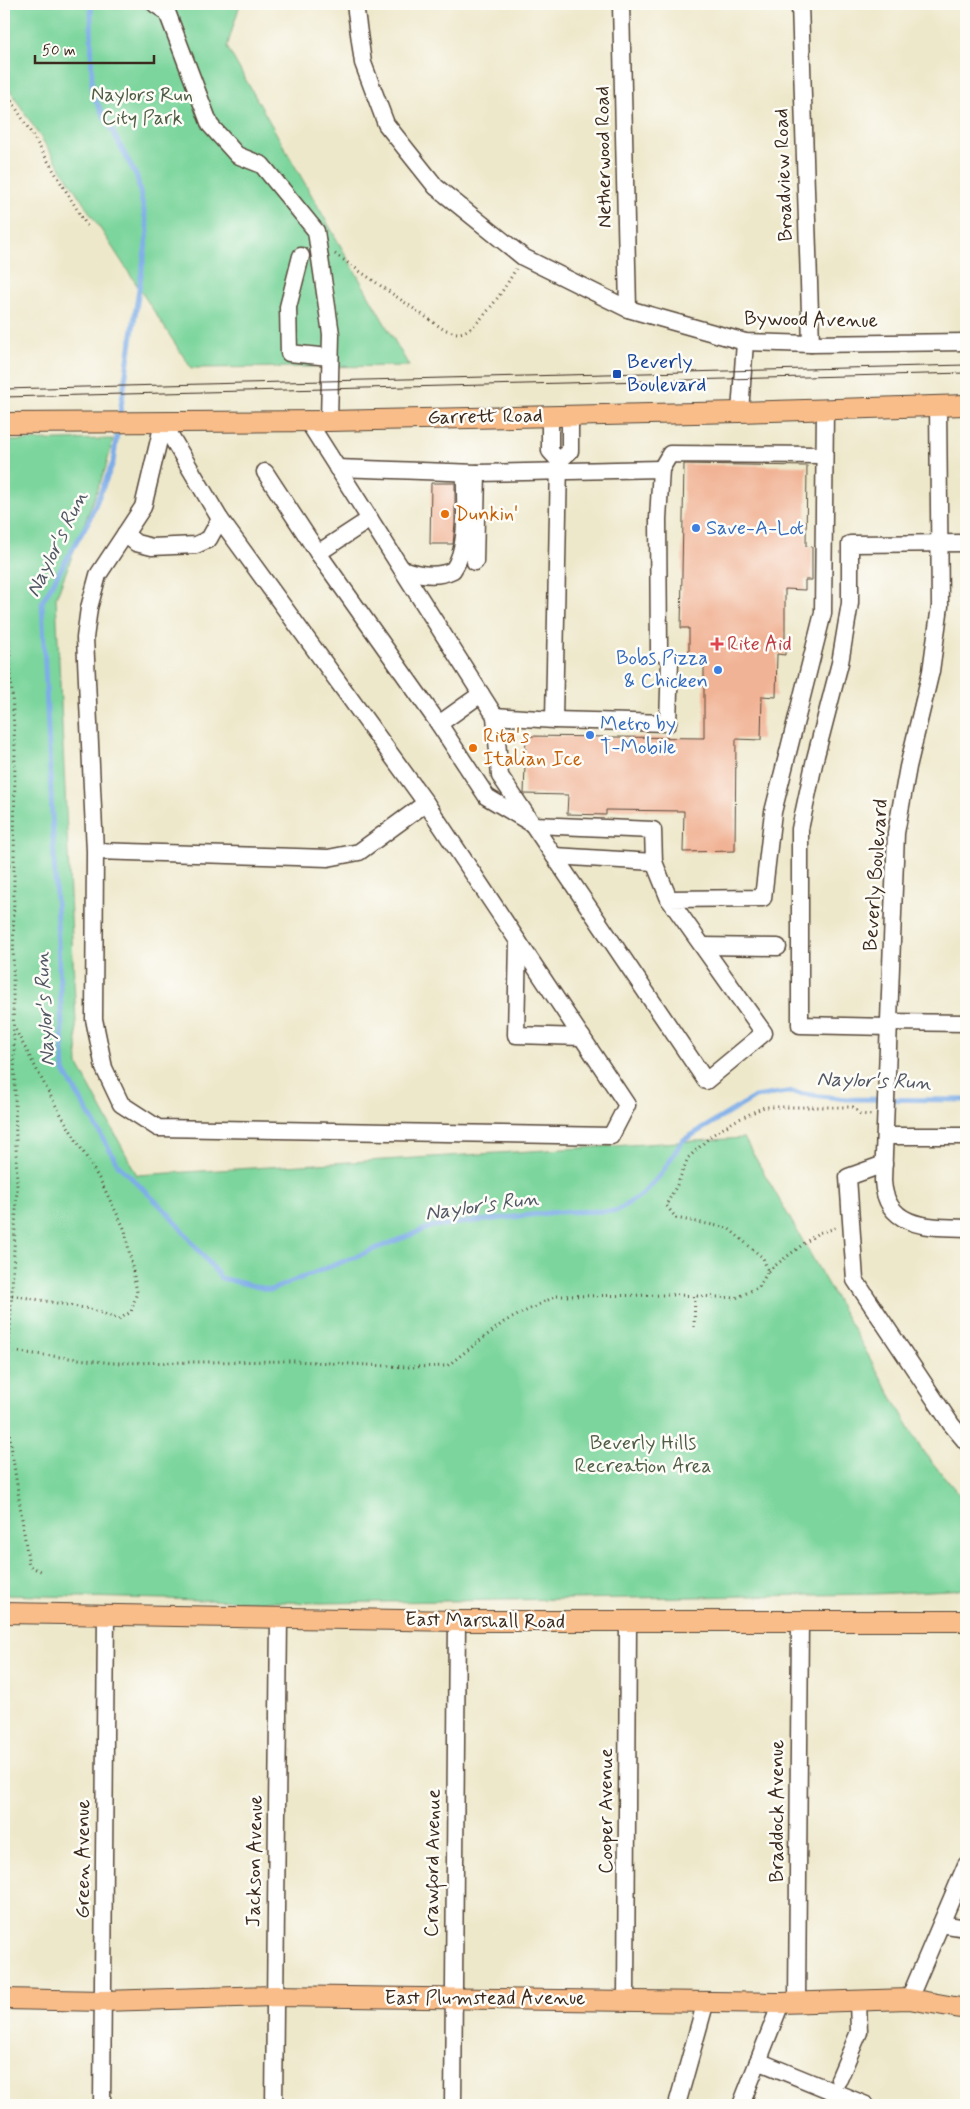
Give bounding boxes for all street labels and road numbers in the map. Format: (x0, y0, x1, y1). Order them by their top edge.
street label: Netherwood Road (589, 86, 619, 228)
street label: Broadview Road (768, 108, 800, 242)
street label: Bywood Avenue (744, 305, 878, 335)
street label: Garrett Road (427, 402, 543, 432)
street label: Beverly Boulevard (857, 798, 895, 952)
street label: East Marshall Road (405, 1606, 565, 1636)
street label: Braddock Avenue (764, 1740, 791, 1882)
street label: Cooper Avenue (593, 1748, 620, 1874)
street label: Crawford Avenue (418, 1788, 450, 1937)
street label: Jackson Avenue (240, 1795, 270, 1927)
street label: Green Avenue (70, 1799, 97, 1919)
street label: East Plumstead Avenue (384, 1985, 586, 2012)

